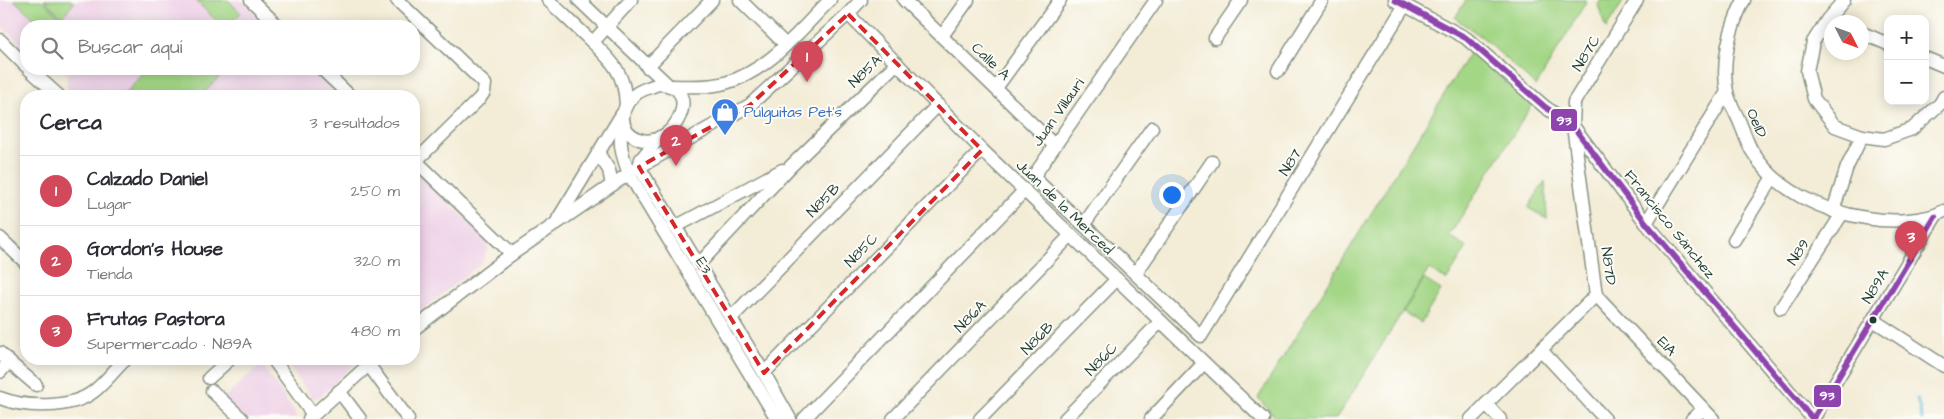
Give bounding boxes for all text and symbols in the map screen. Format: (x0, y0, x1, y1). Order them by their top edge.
north arrow (1824, 15, 1869, 60)
map controls (1884, 15, 1929, 105)
button: + (1884, 15, 1929, 60)
search box (20, 20, 420, 75)
street label: N87C (1567, 31, 1606, 75)
icon: search (38, 34, 66, 62)
text: Buscar aquí (78, 34, 182, 61)
street label: Calle A (967, 38, 1015, 85)
pin: 1 (791, 41, 823, 82)
street label: N85A (844, 50, 887, 93)
button: − (1884, 60, 1929, 105)
street label: Juan Villauri (1027, 73, 1090, 151)
shop icon: Pulguitas Pet's (710, 97, 740, 136)
place label: Pulguitas Pet's (744, 102, 843, 124)
street label: Oe1D (1741, 105, 1772, 141)
text: Cerca (40, 108, 102, 137)
line badge: 93 (1550, 108, 1578, 132)
text: 93 (1556, 111, 1572, 131)
text: 3 resultados (309, 112, 400, 134)
pin: 2 (660, 125, 692, 166)
street label: N87 (1274, 145, 1307, 180)
street label: Juan de la Merced (1011, 155, 1118, 260)
text: Calzado Daniel (87, 166, 208, 193)
street label: Francisco Sánchez (1619, 166, 1720, 284)
street label: N85B (802, 178, 845, 222)
text: 1 (55, 180, 57, 202)
text: 250 m (351, 180, 400, 202)
your location (1159, 182, 1185, 208)
text: Lugar (87, 193, 131, 215)
pin: 3 (1895, 221, 1927, 262)
street label: N85C (840, 228, 883, 272)
street label: N89 (1782, 235, 1815, 270)
text: Gordon's House (87, 236, 223, 263)
street label: N87D (1595, 246, 1622, 287)
text: 2 (51, 250, 61, 272)
text: 320 m (354, 250, 400, 272)
street label: E3 (690, 253, 717, 278)
text: Tienda (87, 263, 132, 285)
street label: N89A (1857, 265, 1894, 308)
street label: N86A (950, 295, 991, 337)
text: Frutas Pastora (87, 306, 225, 333)
unlabelled marker (1868, 315, 1878, 325)
street label: N86B (1016, 317, 1059, 360)
text: 3 (52, 320, 60, 342)
text: 480 m (350, 320, 400, 342)
street label: E1A (1652, 332, 1682, 361)
text: Supermercado · N89A (87, 333, 252, 355)
street label: N86C (1080, 338, 1123, 381)
line badge: 93 (1813, 384, 1842, 408)
text: 93 (1819, 386, 1835, 406)

